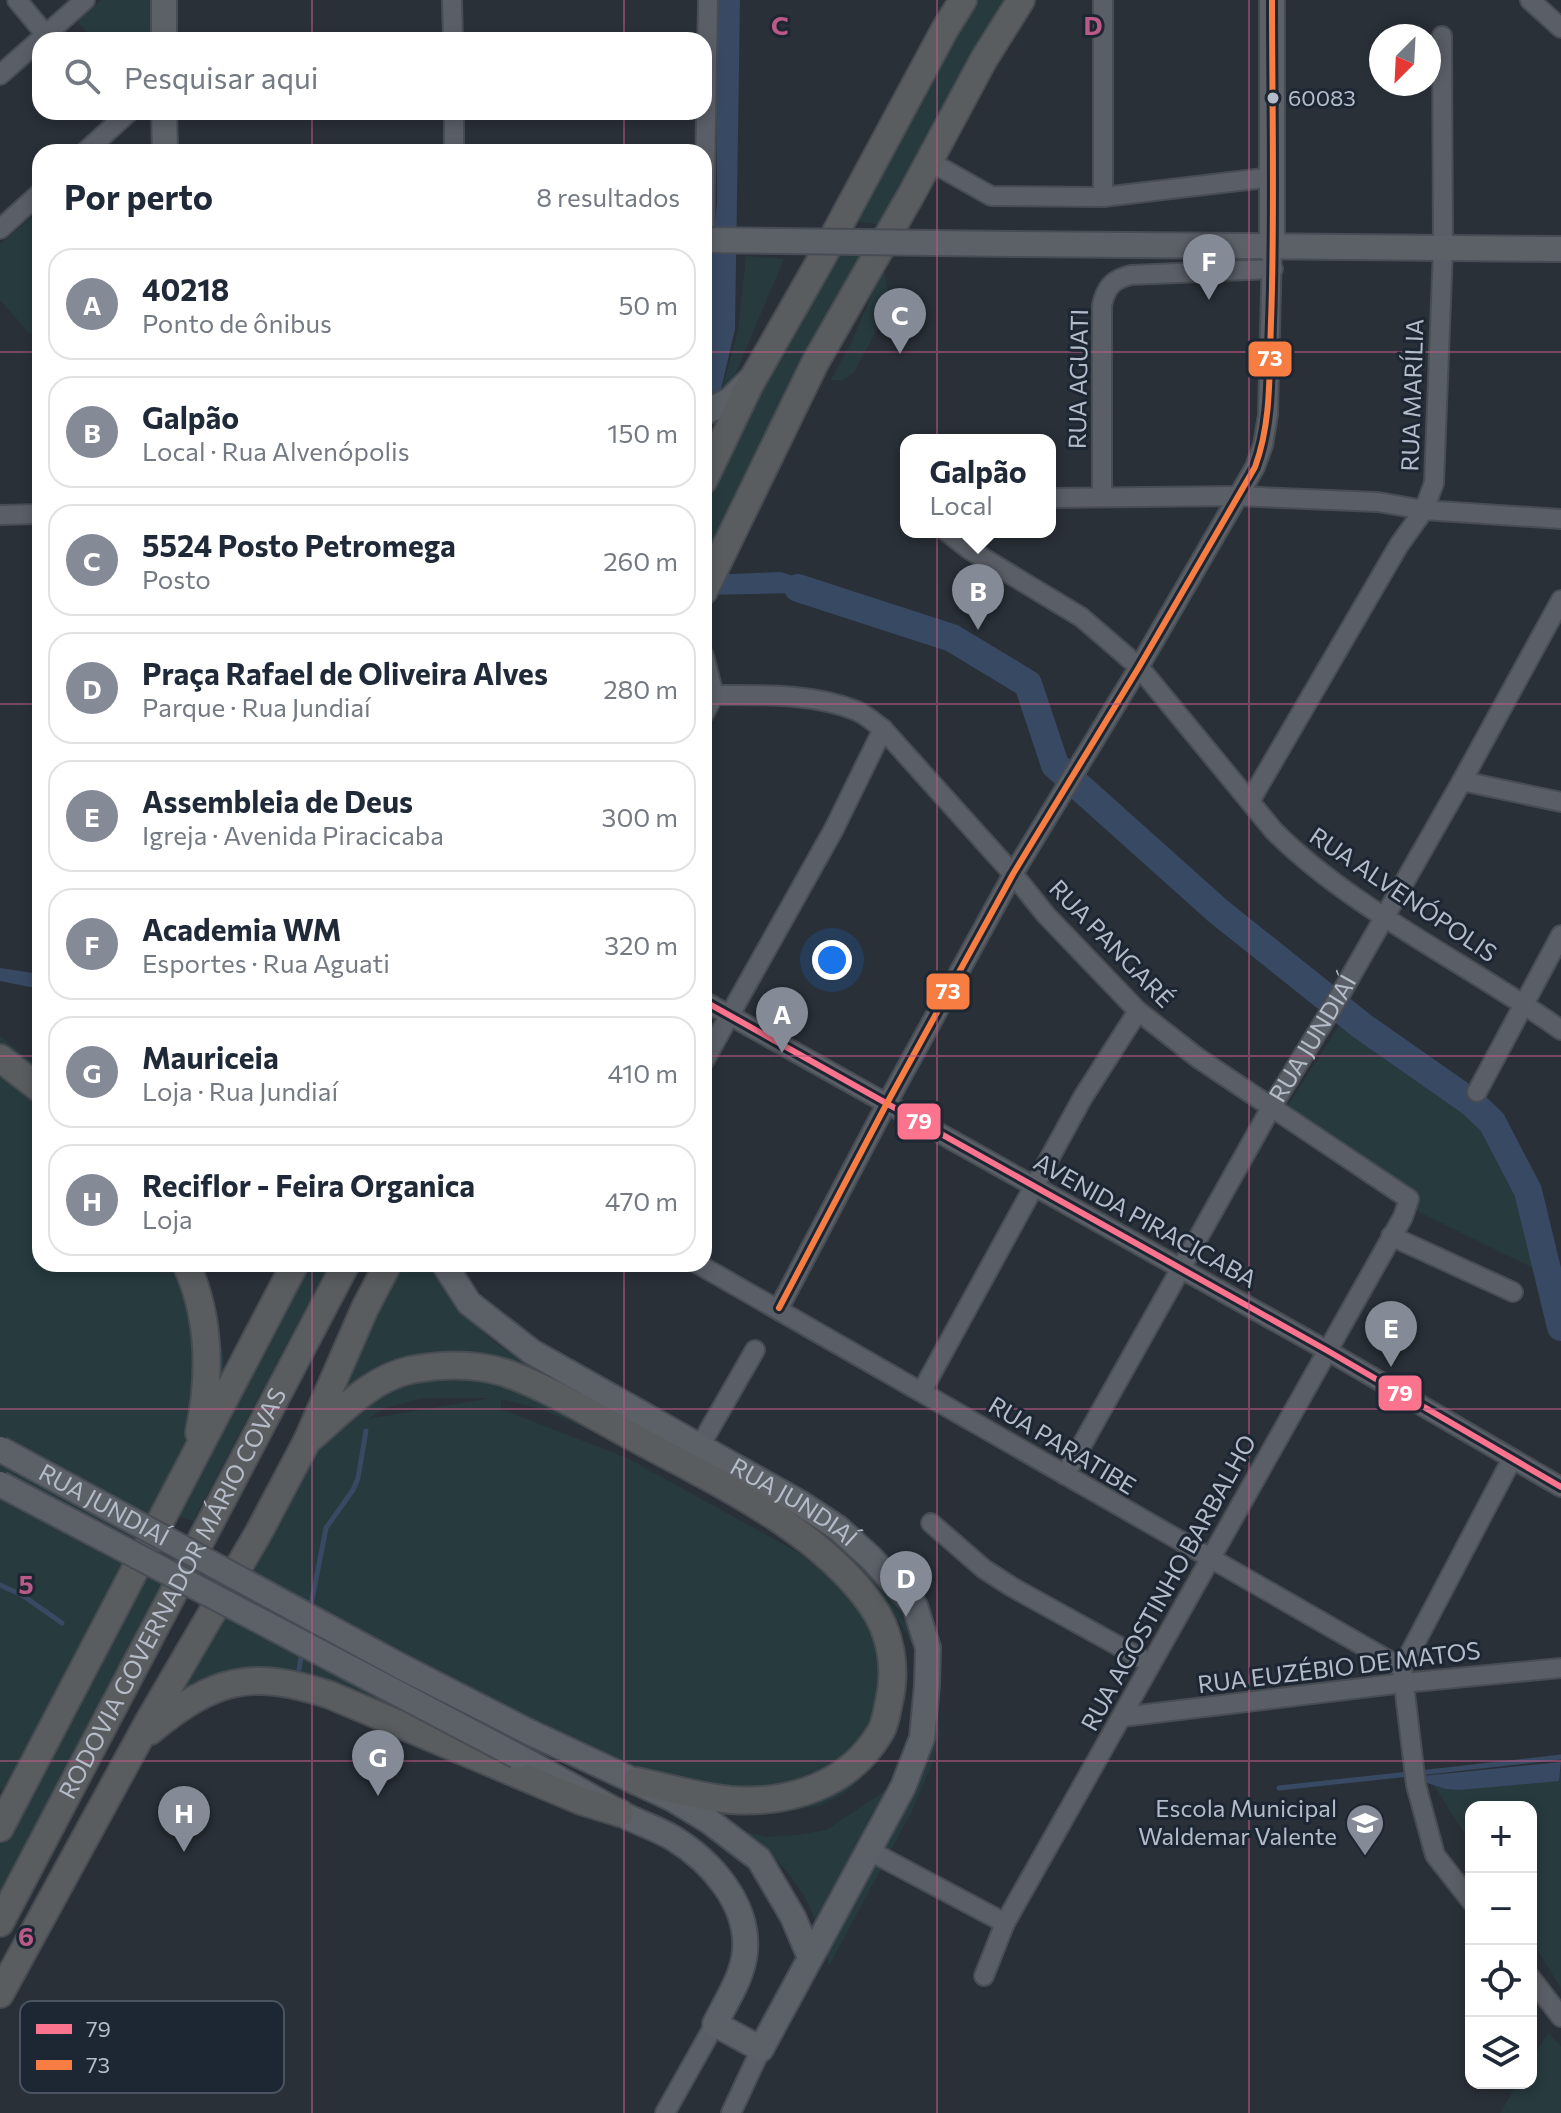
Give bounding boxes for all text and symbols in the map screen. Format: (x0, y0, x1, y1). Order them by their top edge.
text: C (771, 9, 789, 40)
text: D (1083, 9, 1103, 40)
north arrow (1369, 24, 1441, 96)
search box (32, 32, 712, 120)
icon: search (60, 54, 104, 98)
text: Pesquisar aqui (124, 58, 319, 95)
place label: 60083 (1288, 84, 1356, 111)
marker: 60083 (1265, 90, 1281, 106)
text: Por perto (64, 175, 213, 217)
text: 8 resultados (536, 181, 680, 212)
pin: F (1183, 234, 1235, 300)
text: 40218 (142, 270, 229, 307)
pin: C (874, 288, 926, 354)
text: A (83, 289, 101, 320)
text: 50 m (618, 289, 678, 320)
text: Ponto de ônibus (142, 307, 332, 338)
street label: RUA AGUATI (1062, 309, 1093, 449)
street label: RUA MARÍLIA (1394, 318, 1429, 472)
line badge: 73 (1247, 340, 1293, 378)
text: 73 (1258, 344, 1282, 371)
text: Galpão (142, 398, 239, 435)
text: B (83, 417, 101, 448)
text: 150 m (607, 417, 678, 448)
popup (900, 434, 1056, 538)
text: Local · Rua Alvenópolis (142, 435, 410, 466)
text: Galpão (929, 452, 1027, 489)
text: Local (929, 489, 993, 520)
text: 5524 Posto Petromega (142, 526, 456, 563)
text: C (83, 545, 101, 576)
text: 260 m (603, 545, 678, 576)
text: Posto (142, 563, 211, 594)
pin: B (952, 564, 1004, 630)
text: Praça Rafael de Oliveira Alves (142, 654, 548, 691)
text: D (82, 673, 102, 704)
text: 280 m (603, 673, 678, 704)
text: Parque · Rua Jundiaí (142, 691, 371, 722)
text: Assembleia de Deus (142, 782, 413, 819)
text: E (84, 801, 100, 832)
text: 300 m (602, 801, 678, 832)
text: Igreja · Avenida Piracicaba (142, 819, 444, 850)
street label: RUA ALVENÓPOLIS (1305, 820, 1503, 967)
street label: RUA PANGARÉ (1044, 873, 1180, 1013)
text: Academia WM (142, 910, 341, 947)
text: F (84, 929, 100, 960)
text: 320 m (604, 929, 678, 960)
your location (812, 940, 852, 980)
text: Esportes · Rua Aguati (142, 947, 390, 978)
street label: RUA JUNDIAÍ (1262, 968, 1362, 1107)
line badge: 73 (925, 972, 971, 1011)
text: 73 (936, 977, 960, 1004)
pin: A (756, 987, 808, 1053)
text: Mauriceia (142, 1038, 279, 1075)
text: G (83, 1057, 101, 1088)
text: 410 m (607, 1057, 678, 1088)
text: Loja · Rua Jundiaí (142, 1075, 338, 1106)
line badge: 79 (896, 1102, 942, 1141)
text: 79 (906, 1107, 932, 1134)
street label: AVENIDA PIRACICABA (1029, 1146, 1262, 1293)
text: Reciflor - Feira Organica (142, 1166, 475, 1203)
text: H (82, 1185, 102, 1216)
text: 470 m (605, 1185, 678, 1216)
text: Loja (142, 1203, 193, 1234)
pin: E (1365, 1301, 1417, 1367)
line badge: 79 (1377, 1374, 1423, 1412)
text: 79 (1387, 1379, 1413, 1406)
street label: RODOVIA GOVERNADOR MÁRIO COVAS (52, 1382, 291, 1803)
street label: RUA PARATIBE (984, 1389, 1142, 1500)
street label: RUA AGOSTINHO BARBALHO (1074, 1429, 1261, 1735)
street label: RUA JUNDIAÍ (726, 1451, 865, 1552)
street label: RUA JUNDIAÍ (34, 1457, 176, 1552)
pin: D (880, 1551, 932, 1617)
text: 5 (18, 1568, 34, 1599)
street label: RUA EUZÉBIO DE MATOS (1196, 1635, 1482, 1698)
pin: G (352, 1730, 404, 1796)
pin: H (158, 1786, 210, 1852)
place label: Escola Municipal Waldemar Valente (1138, 1793, 1337, 1850)
map controls (1465, 1801, 1537, 2089)
button: + (1465, 1801, 1537, 1873)
school or university icon: Escola Municipal Waldemar Valente (1344, 1802, 1386, 1857)
button: − (1465, 1873, 1537, 1945)
text: 6 (18, 1920, 34, 1951)
button: locate (1465, 1945, 1537, 2017)
legend (20, 2001, 284, 2093)
text: 79 (86, 2015, 111, 2042)
button: layers (1465, 2017, 1537, 2089)
text: 73 (86, 2051, 110, 2078)

